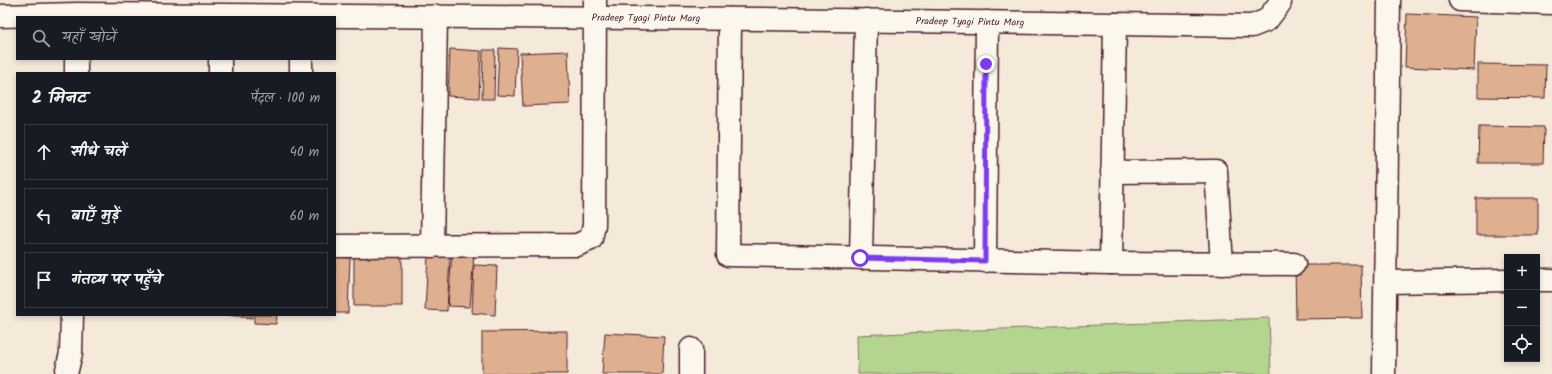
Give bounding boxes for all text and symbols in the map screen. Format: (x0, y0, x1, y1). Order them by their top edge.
street label: Pradeep Tyagi Pintu Marg (592, 10, 701, 27)
street label: Pradeep Tyagi Pintu Marg (915, 13, 1025, 31)
search box (16, 16, 336, 60)
text: यहाँ खोजें (62, 26, 116, 50)
icon: search (30, 27, 52, 49)
route end (977, 55, 995, 73)
text: 2 मिनट (32, 85, 87, 112)
text: पैदल · 100 m (251, 88, 320, 109)
text: सीधे चलें (71, 140, 126, 164)
icon: ahead (33, 141, 55, 163)
text: 40 m (290, 142, 319, 163)
text: बाएँ मुड़ें (71, 204, 119, 228)
icon: left (33, 205, 55, 227)
text: 60 m (290, 206, 319, 227)
route start (851, 249, 869, 267)
map controls (1504, 254, 1540, 362)
button: + (1504, 254, 1540, 290)
text: गंतव्य पर पहुँचे (71, 268, 162, 292)
icon: arrive (33, 269, 55, 291)
button: − (1504, 290, 1540, 326)
button: locate (1504, 326, 1540, 362)

